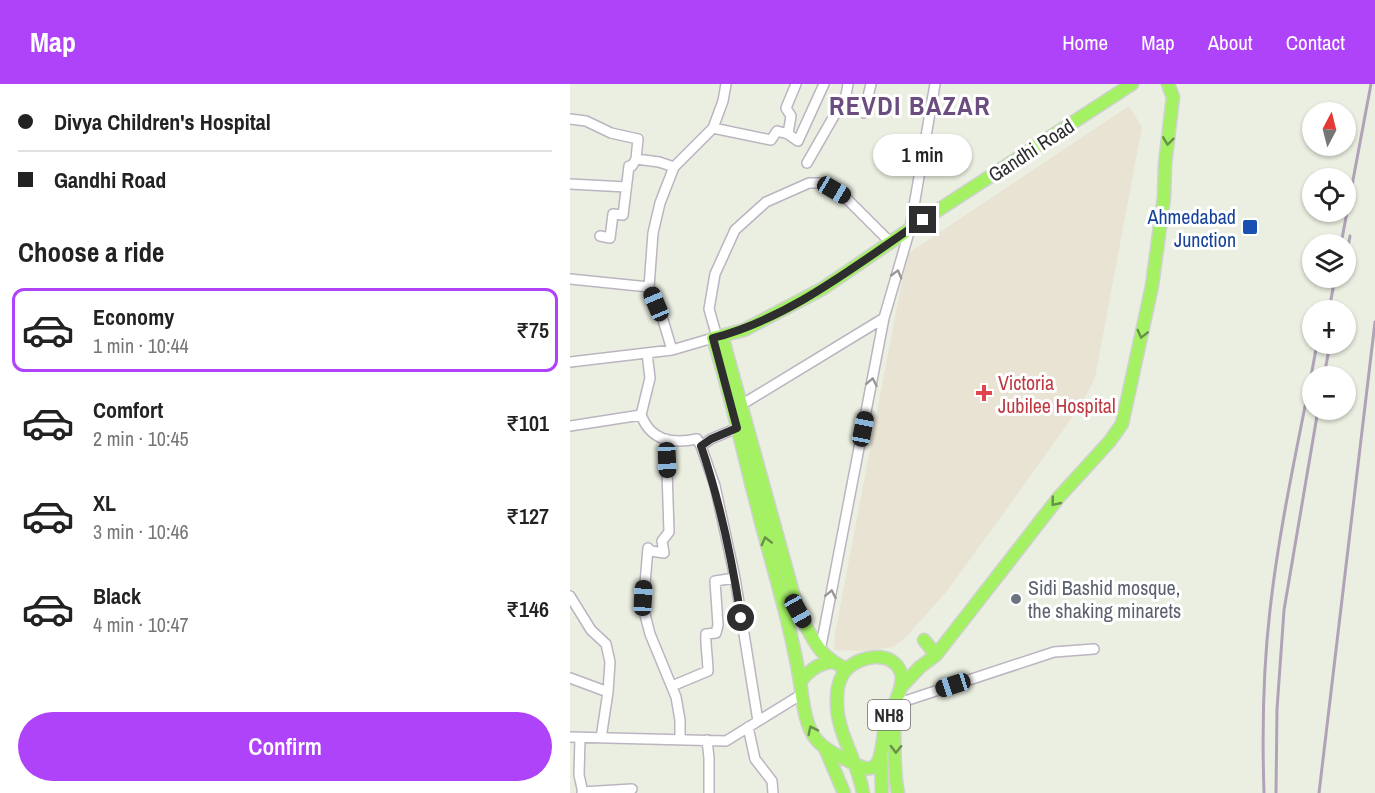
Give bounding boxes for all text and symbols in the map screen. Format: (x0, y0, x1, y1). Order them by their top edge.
text: Map (30, 23, 76, 61)
text: Home (1062, 28, 1108, 57)
text: Map (1141, 28, 1175, 57)
text: About (1208, 28, 1253, 57)
text: Contact (1286, 28, 1345, 57)
district label: REVDI BAZAR (829, 88, 991, 123)
north arrow (1302, 102, 1356, 156)
map controls (1302, 102, 1356, 420)
text: Divya Children's Hospital (54, 107, 271, 137)
street label: Gandhi Road (983, 112, 1079, 188)
callout: 1 min (874, 133, 973, 175)
one-way arrow (1162, 137, 1175, 146)
text: 1 min (901, 141, 944, 168)
text: Gandhi Road (54, 165, 166, 195)
button: locate (1302, 168, 1356, 222)
car (814, 173, 854, 207)
place label: Ahmedabad Junction (1147, 203, 1236, 253)
route end (909, 206, 936, 233)
marker: Ahmedabad Junction (1241, 218, 1259, 236)
text: Choose a ride (18, 234, 164, 270)
button: layers (1302, 234, 1356, 288)
one-way arrow (890, 269, 902, 280)
car (641, 284, 671, 324)
button: + (1302, 300, 1356, 354)
text: Economy (93, 302, 174, 332)
icon: car (21, 303, 75, 357)
text: ₹75 (516, 315, 549, 345)
one-way arrow (1136, 329, 1149, 339)
text: 1 min · 10:44 (93, 332, 189, 359)
button: − (1302, 366, 1356, 420)
place label: Victoria Jubilee Hospital (998, 369, 1116, 419)
one-way arrow (865, 377, 878, 387)
marker: Victoria Jubilee Hospital (975, 384, 993, 402)
text: Comfort (93, 395, 163, 425)
icon: car (21, 396, 75, 450)
text: ₹101 (506, 408, 549, 438)
car (851, 410, 875, 448)
text: 2 min · 10:45 (93, 425, 189, 452)
car (657, 442, 677, 478)
text: XL (93, 488, 116, 518)
icon: car (21, 489, 75, 543)
one-way arrow (1052, 495, 1063, 506)
text: ₹127 (506, 501, 549, 531)
text: 3 min · 10:46 (93, 518, 189, 545)
one-way arrow (760, 537, 773, 547)
place label: Sidi Bashid mosque, the shaking minarets (1028, 574, 1181, 624)
car (633, 580, 653, 616)
text: Black (93, 581, 141, 611)
icon: car (21, 582, 75, 636)
one-way arrow (824, 589, 837, 599)
car (781, 591, 815, 631)
marker: Sidi Bashid mosque, the shaking minarets (1009, 592, 1023, 606)
text: ₹146 (506, 594, 549, 624)
route start (727, 604, 754, 631)
text: 4 min · 10:47 (93, 611, 189, 638)
car (933, 671, 973, 699)
road number: NH8 (868, 700, 910, 730)
button: Confirm (18, 712, 552, 781)
one-way arrow (808, 726, 820, 737)
one-way arrow (889, 744, 902, 753)

